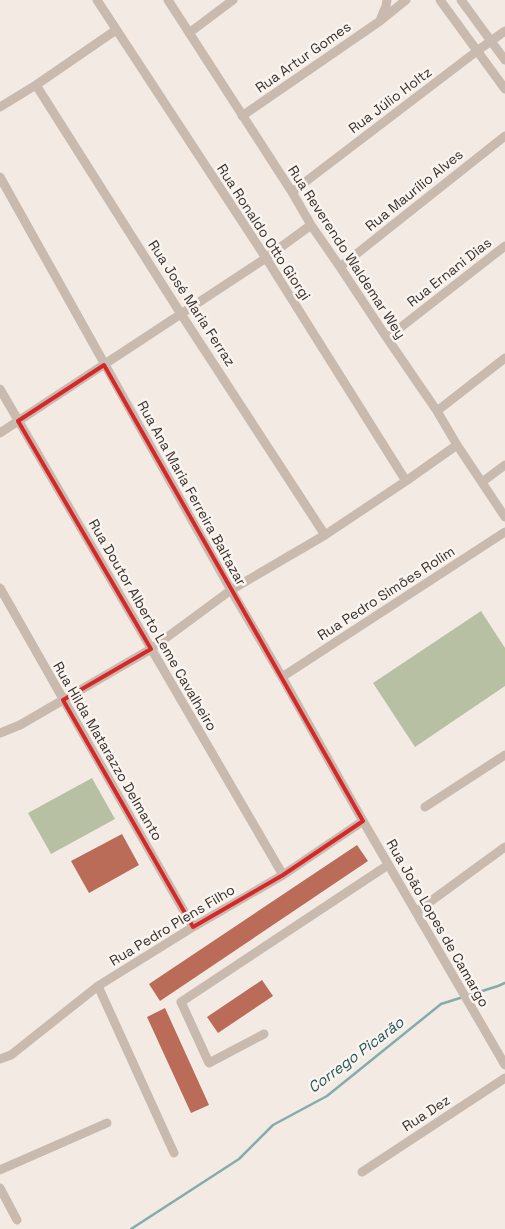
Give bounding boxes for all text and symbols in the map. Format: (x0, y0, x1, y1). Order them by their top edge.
street label: Rua Artur Gomes (252, 17, 354, 97)
street label: Rua Júlio Holtz (345, 63, 435, 137)
street label: Rua Maurílio Alves (362, 145, 466, 235)
street label: Rua Ronaldo Otto Giorgi (213, 160, 315, 304)
street label: Rua Reverendo Waldemar Wey (284, 162, 410, 342)
street label: Rua Ernani Dias (403, 233, 495, 311)
street label: Rua José Maria Ferraz (144, 237, 240, 369)
street label: Rua Ana Maria Ferreira Baltazar (134, 397, 250, 589)
street label: Rua Doutor Alberto Leme Cavalheiro (85, 516, 221, 734)
street label: Rua Pedro Simões Rolim (314, 542, 458, 644)
street label: Rua Hilda Matarazzo Delmanto (49, 658, 167, 844)
street label: Rua João Lopes de Camargo (382, 836, 494, 1010)
street label: Rua Pedro Plens Filho (106, 880, 238, 970)
water label: Corrego Picarão (304, 1012, 408, 1097)
street label: Rua Dez (399, 1091, 453, 1135)

